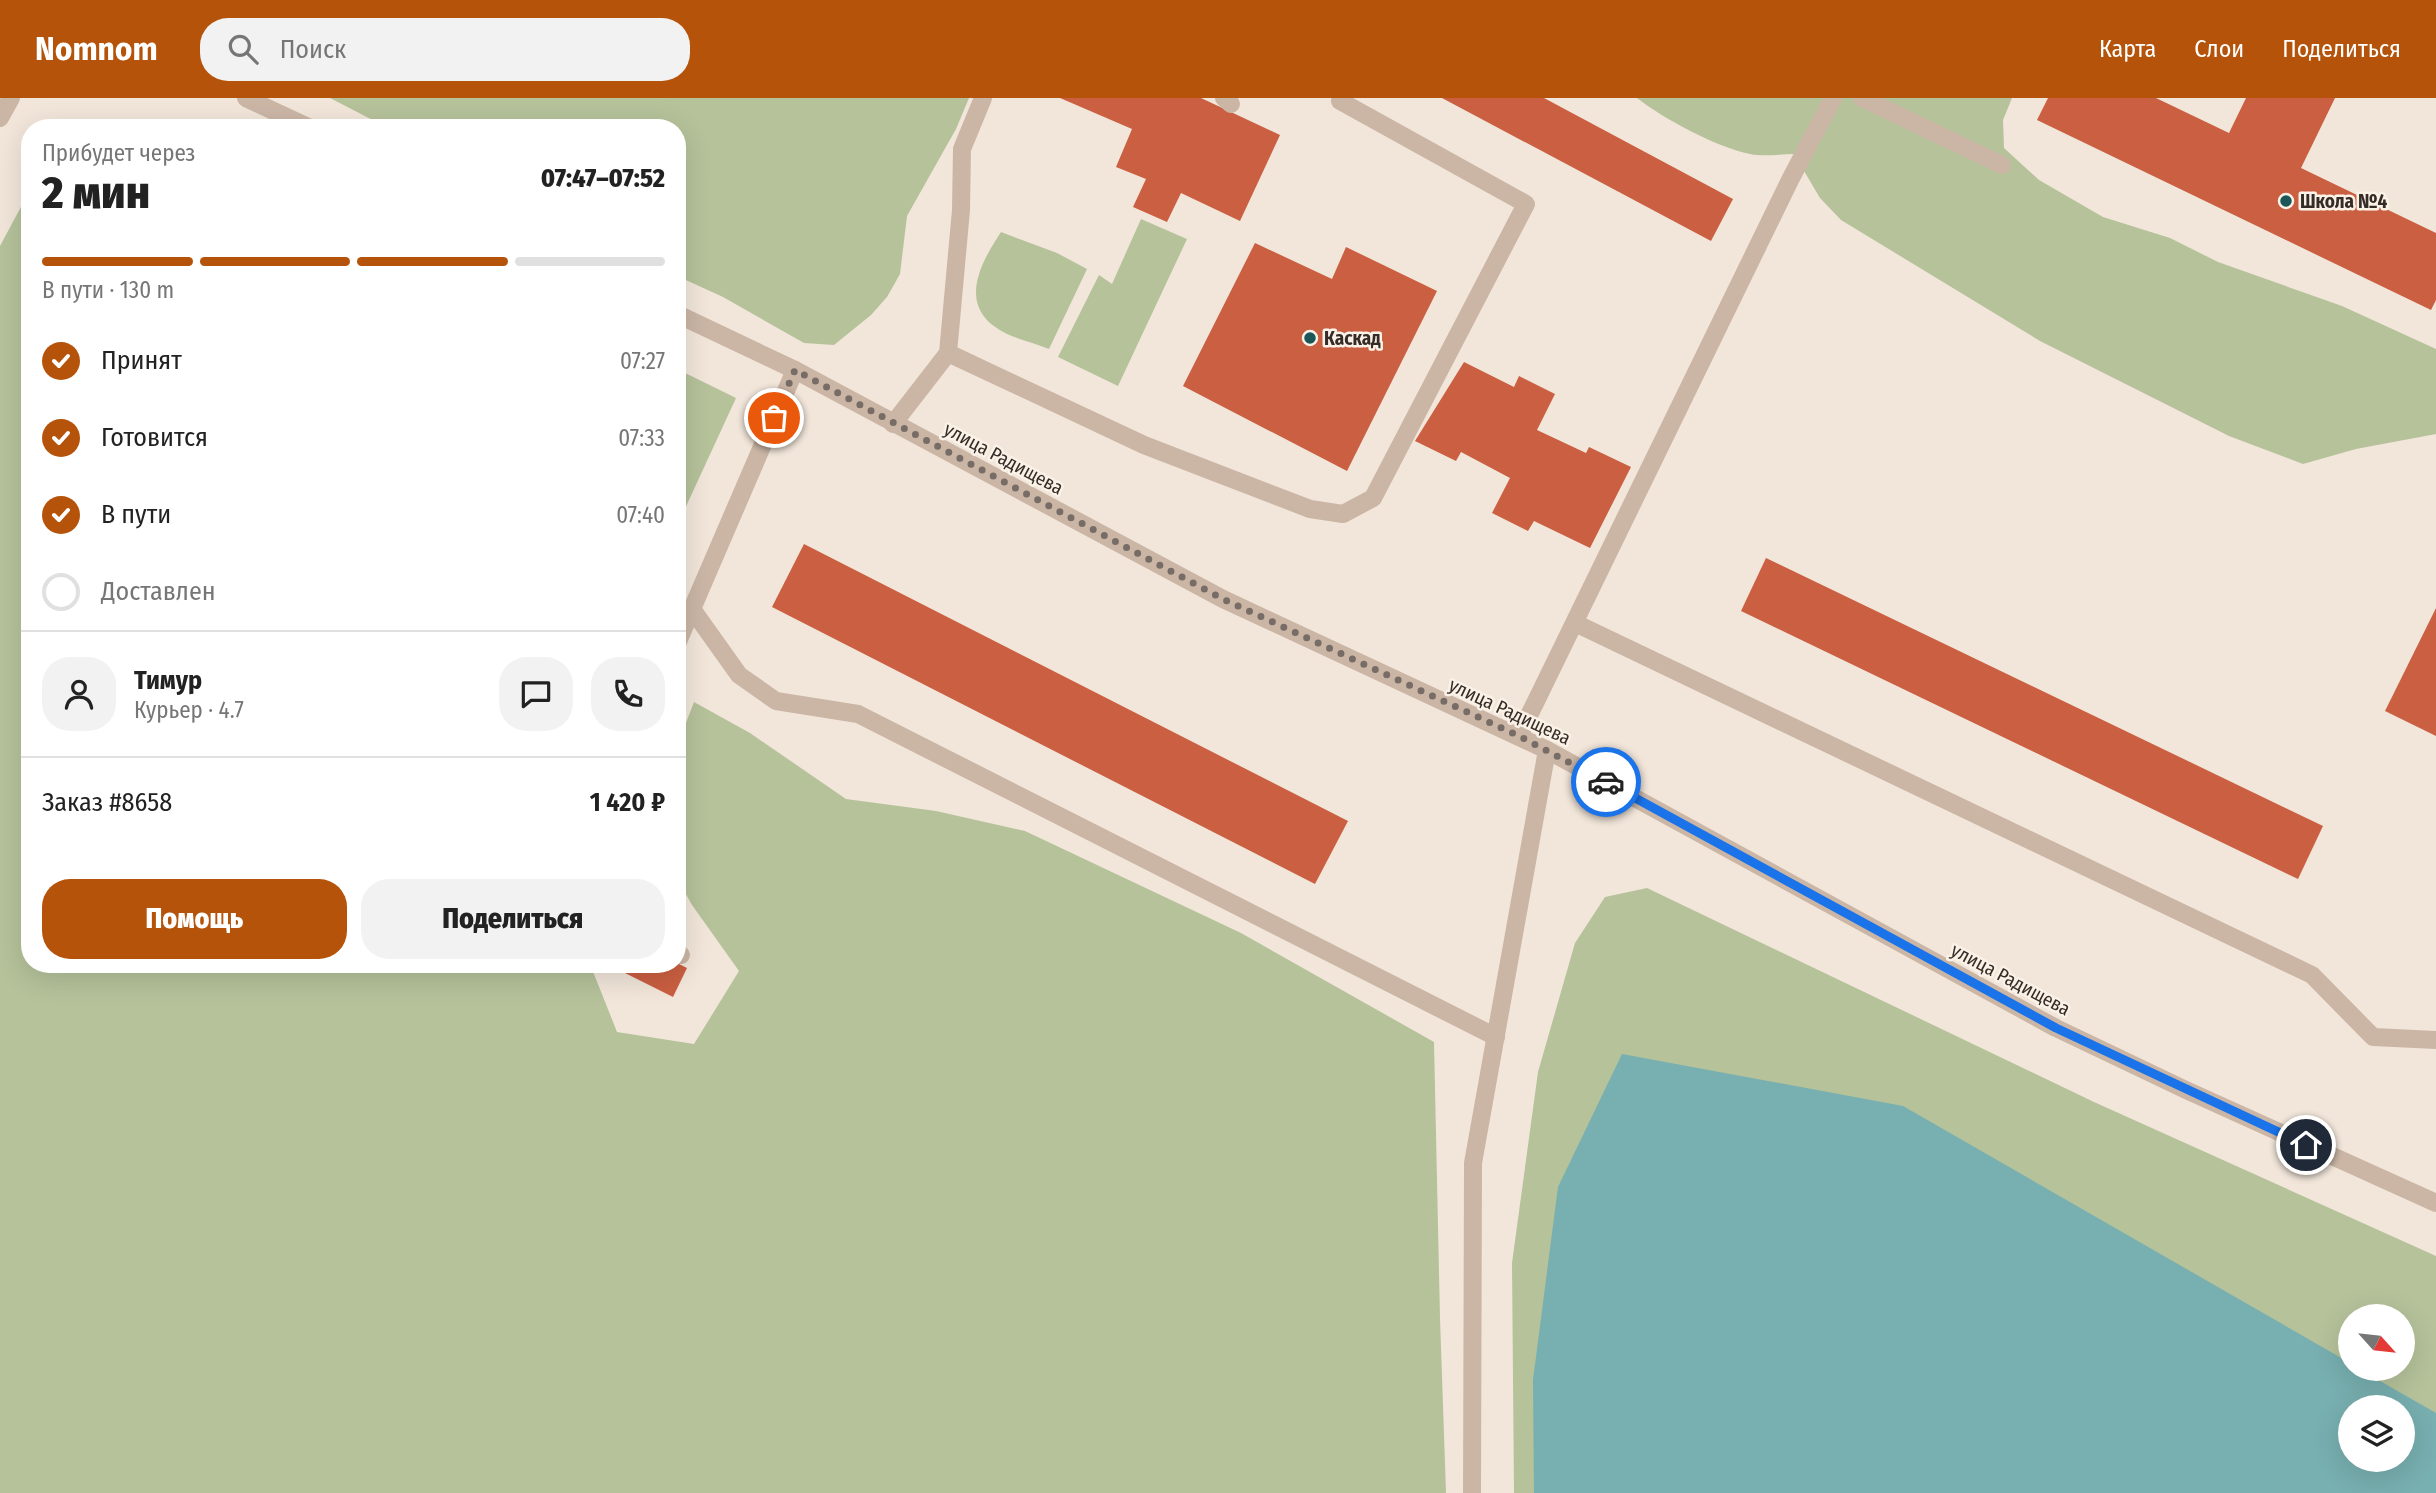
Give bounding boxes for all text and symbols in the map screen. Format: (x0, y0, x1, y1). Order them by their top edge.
search box (200, 18, 690, 81)
text: Nomnom (35, 29, 158, 69)
icon: search (224, 30, 262, 68)
text: Поиск (280, 34, 346, 65)
text: Карта (2099, 35, 2156, 63)
text: Слои (2194, 35, 2244, 63)
text: Поделиться (2282, 35, 2401, 63)
text: Прибудет через (42, 139, 195, 167)
text: 07:47–07:52 (541, 163, 665, 194)
text: 2 мин (42, 165, 150, 220)
place label: Школа №4 (2300, 190, 2387, 213)
marker: Школа №4 (2278, 193, 2294, 209)
text: В пути · 130 m (42, 276, 174, 304)
place label: Каскад (1324, 327, 1381, 350)
marker: Каскад (1302, 330, 1318, 346)
icon: check (42, 342, 80, 380)
text: Принят (101, 345, 182, 376)
text: 07:27 (620, 347, 665, 375)
pin (744, 388, 804, 448)
icon: bag (755, 399, 793, 437)
street label: улица Радищева (940, 417, 1067, 499)
icon: check (42, 419, 80, 457)
text: Готовится (101, 422, 208, 453)
text: 07:33 (618, 424, 665, 452)
icon: check (42, 496, 80, 534)
text: В пути (101, 499, 171, 530)
text: 07:40 (616, 501, 665, 529)
text: Доставлен (101, 576, 216, 607)
button: person (42, 657, 116, 731)
button: chat (499, 657, 573, 731)
button: phone (591, 657, 665, 731)
text: Тимур (134, 665, 202, 696)
street label: улица Радищева (1445, 673, 1574, 750)
text: Курьер · 4.7 (134, 696, 244, 724)
courier (1571, 747, 1641, 817)
icon: car (1587, 763, 1625, 801)
text: Заказ #8658 (42, 787, 172, 818)
text: 1 420 ₽ (590, 787, 665, 818)
button: Помощь (42, 879, 347, 959)
button: Поделиться (361, 879, 665, 959)
street label: улица Радищева (1947, 938, 2074, 1020)
pin (2276, 1115, 2336, 1175)
icon: home (2287, 1126, 2325, 1164)
north arrow (2338, 1304, 2415, 1381)
map controls (2338, 1304, 2415, 1472)
button: layers (2338, 1395, 2415, 1472)

